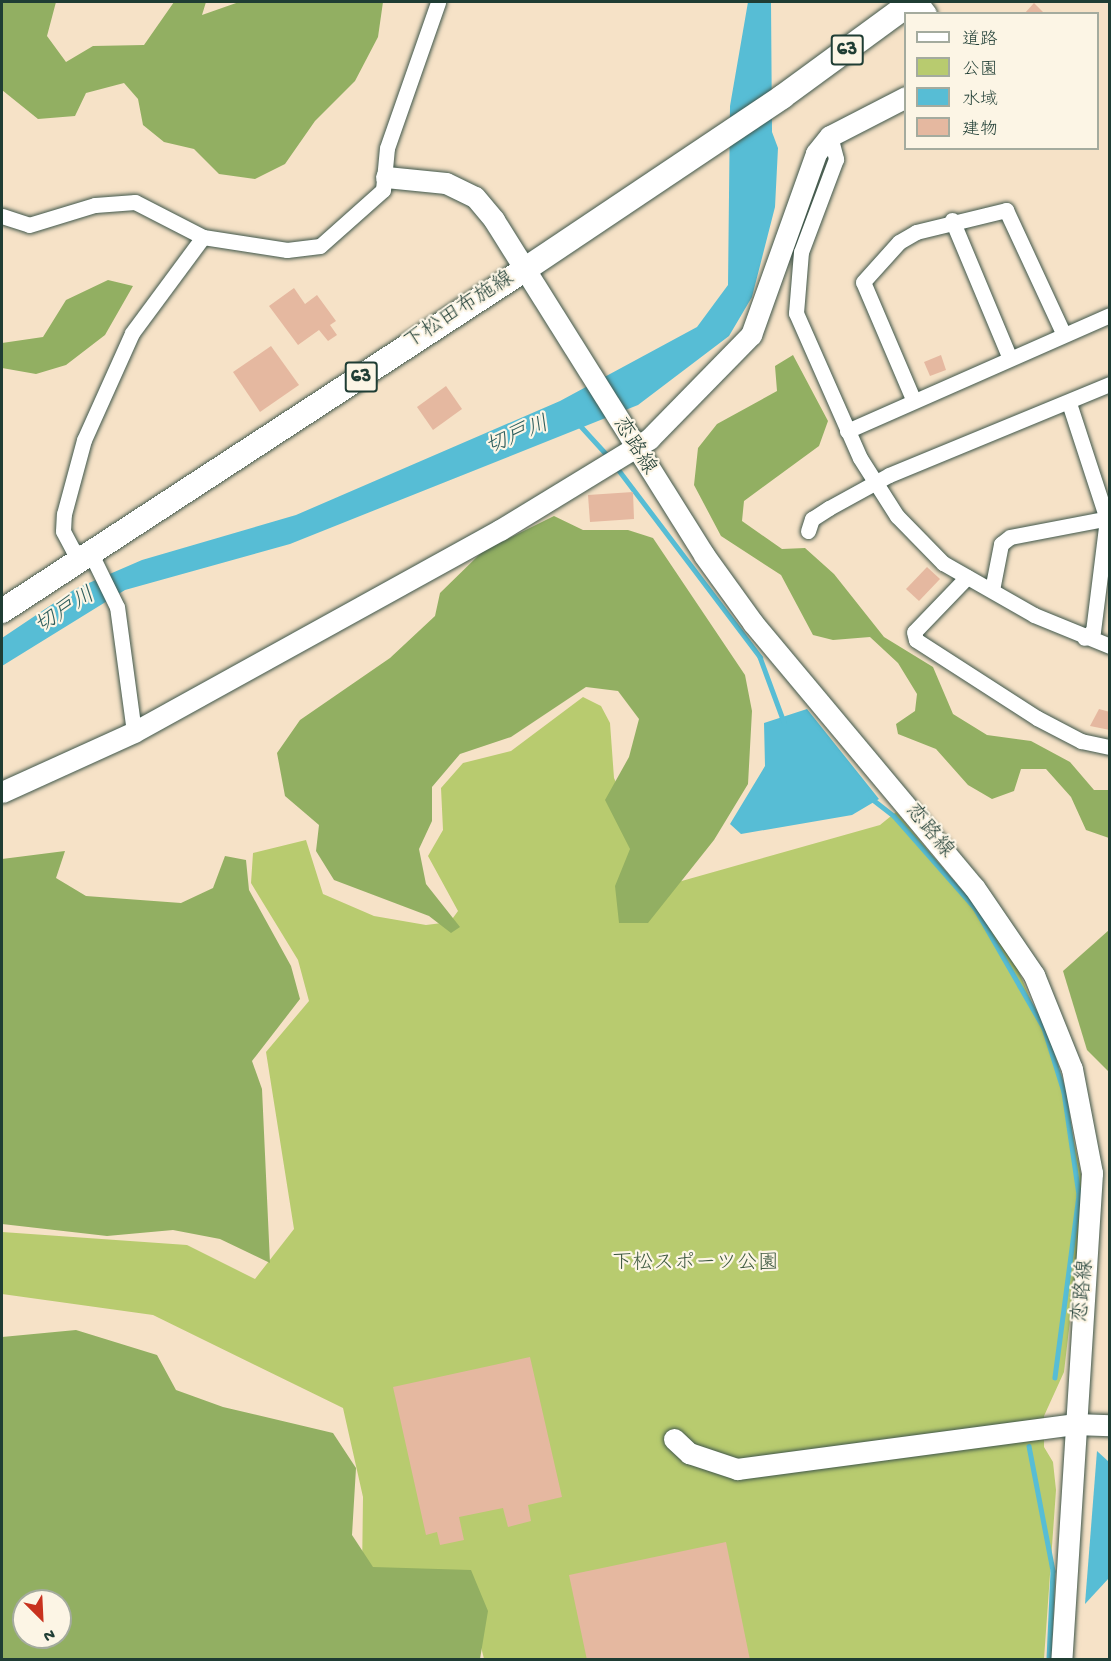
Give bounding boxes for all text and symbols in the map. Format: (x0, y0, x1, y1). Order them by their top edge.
legend (904, 12, 1099, 150)
text: 道路 (962, 30, 998, 51)
road number: 63 (830, 33, 864, 67)
text: 公園 (962, 60, 998, 81)
text: 水域 (962, 90, 998, 111)
text: 建物 (962, 120, 998, 141)
street label: 下松田布施線 (400, 267, 520, 357)
road number: 63 (344, 360, 378, 394)
water label: 切戸川 (482, 412, 554, 462)
street label: 恋路線 (606, 414, 660, 480)
water label: 切戸川 (31, 583, 101, 641)
street label: 恋路線 (898, 800, 958, 864)
park label: 下松スポーツ公園 (611, 1252, 779, 1278)
street label: 恋路線 (1070, 1259, 1100, 1323)
north arrow (12, 1589, 72, 1649)
text: N (40, 1623, 57, 1645)

